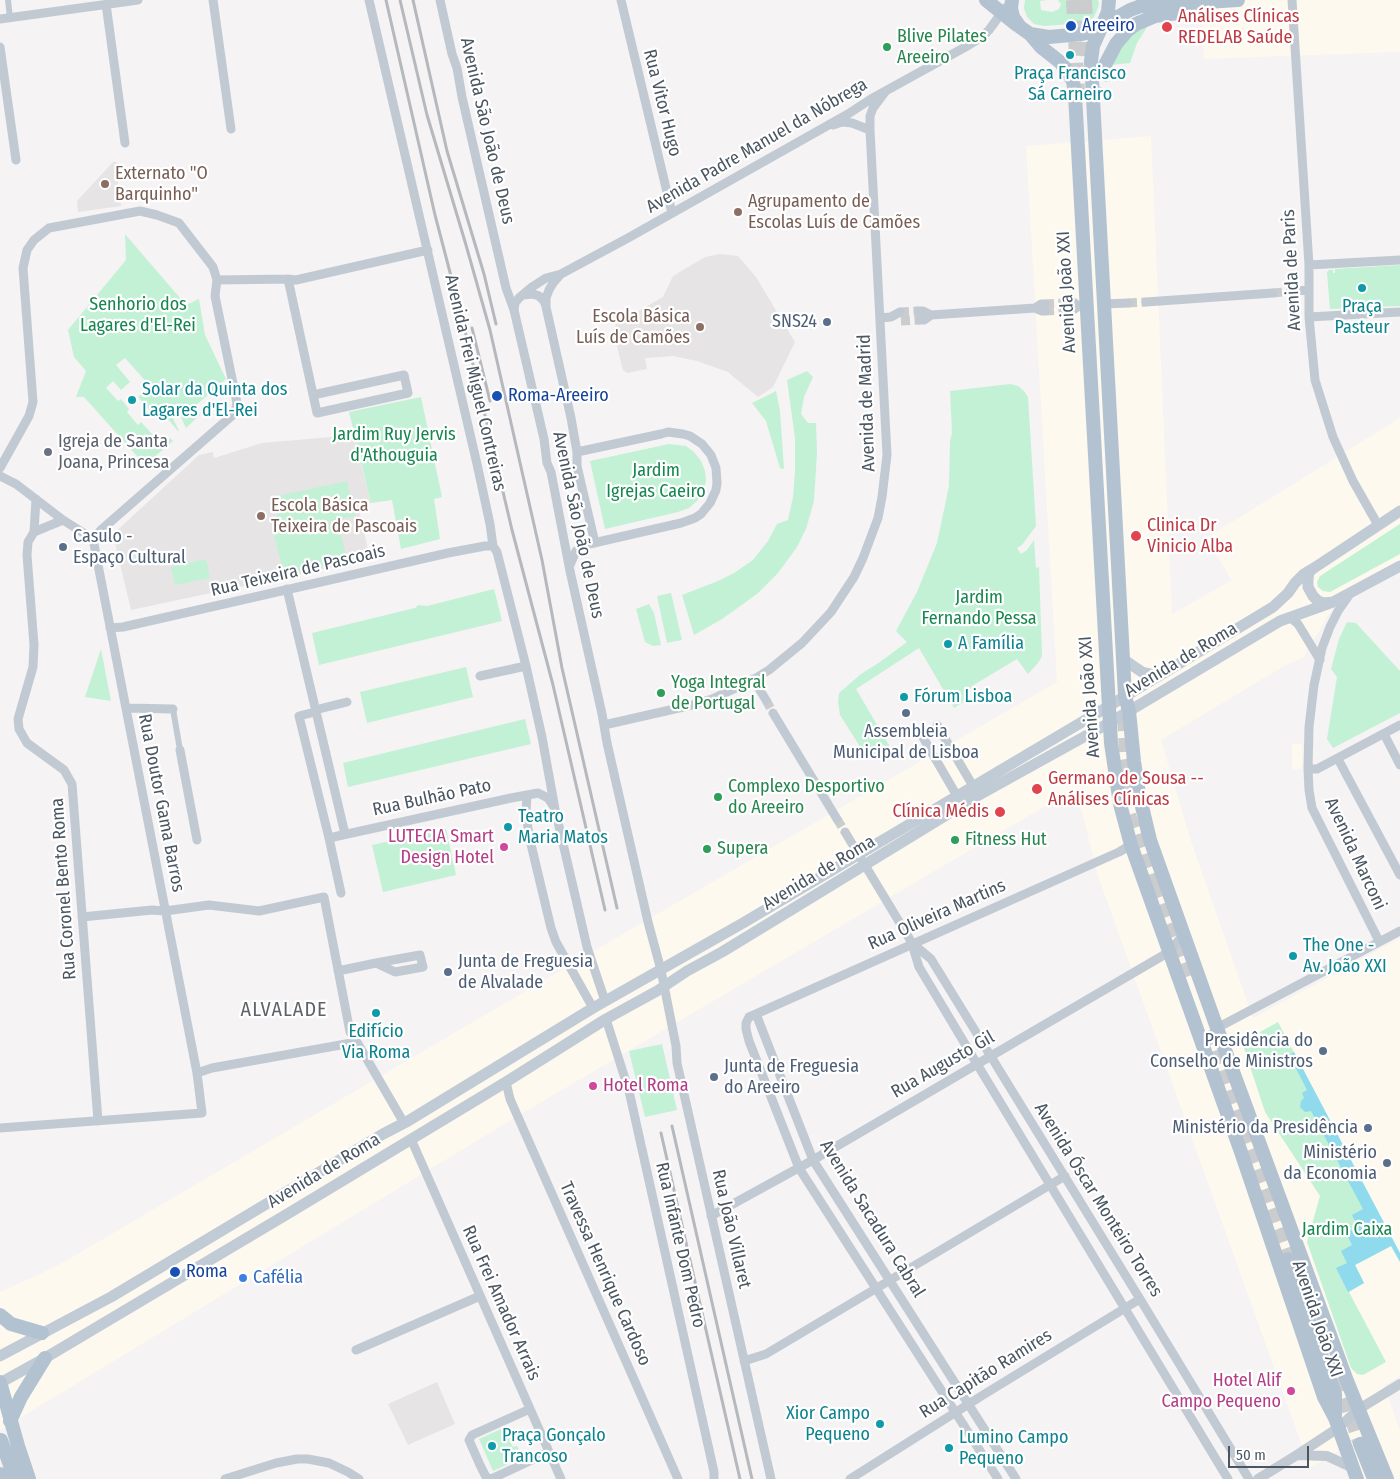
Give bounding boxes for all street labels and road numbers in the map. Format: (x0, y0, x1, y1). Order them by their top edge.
street label: Avenida São João de Deus (455, 36, 519, 226)
street label: Rua Vitor Hugo (638, 47, 686, 159)
street label: Avenida Padre Manuel da Nóbrega (643, 74, 871, 218)
street label: Avenida de Paris (1278, 209, 1306, 331)
street label: Avenida João XXI (1053, 230, 1081, 354)
street label: Avenida Frei Miguel Contreiras (440, 273, 510, 493)
street label: Avenida de Madrid (854, 334, 880, 472)
street label: Avenida São João de Deus (548, 430, 608, 620)
street label: Rua Teixeira de Pascoais (209, 540, 387, 602)
street label: Avenida de Roma (1121, 618, 1241, 702)
street label: Avenida João XXI (1075, 635, 1105, 759)
street label: Rua Doutor Gama Barros (133, 712, 189, 894)
street label: Rua Bulhão Pato (371, 775, 493, 821)
street label: Avenida Marconi (1320, 794, 1390, 914)
street label: Rua Coronel Bento Roma (47, 797, 81, 981)
street label: Avenida de Roma (759, 831, 879, 915)
street label: Rua Oliveira Martins (865, 875, 1009, 955)
street label: Rua Augusto Gil (888, 1027, 998, 1103)
street label: Avenida Óscar Monteiro Torres (1029, 1099, 1167, 1301)
street label: Avenida de Roma (264, 1129, 384, 1213)
street label: Avenida Sacadura Cabral (815, 1136, 929, 1302)
street label: Rua Infante Dom Pedro (650, 1160, 710, 1330)
street label: Rua João Villaret (707, 1167, 755, 1291)
street label: Travessa Henrique Cardoso (555, 1179, 655, 1369)
street label: Rua Frei Amador Arrais (457, 1222, 545, 1384)
street label: Avenida João XXI (1287, 1258, 1347, 1380)
street label: Rua Capitão Ramires (916, 1325, 1056, 1423)

